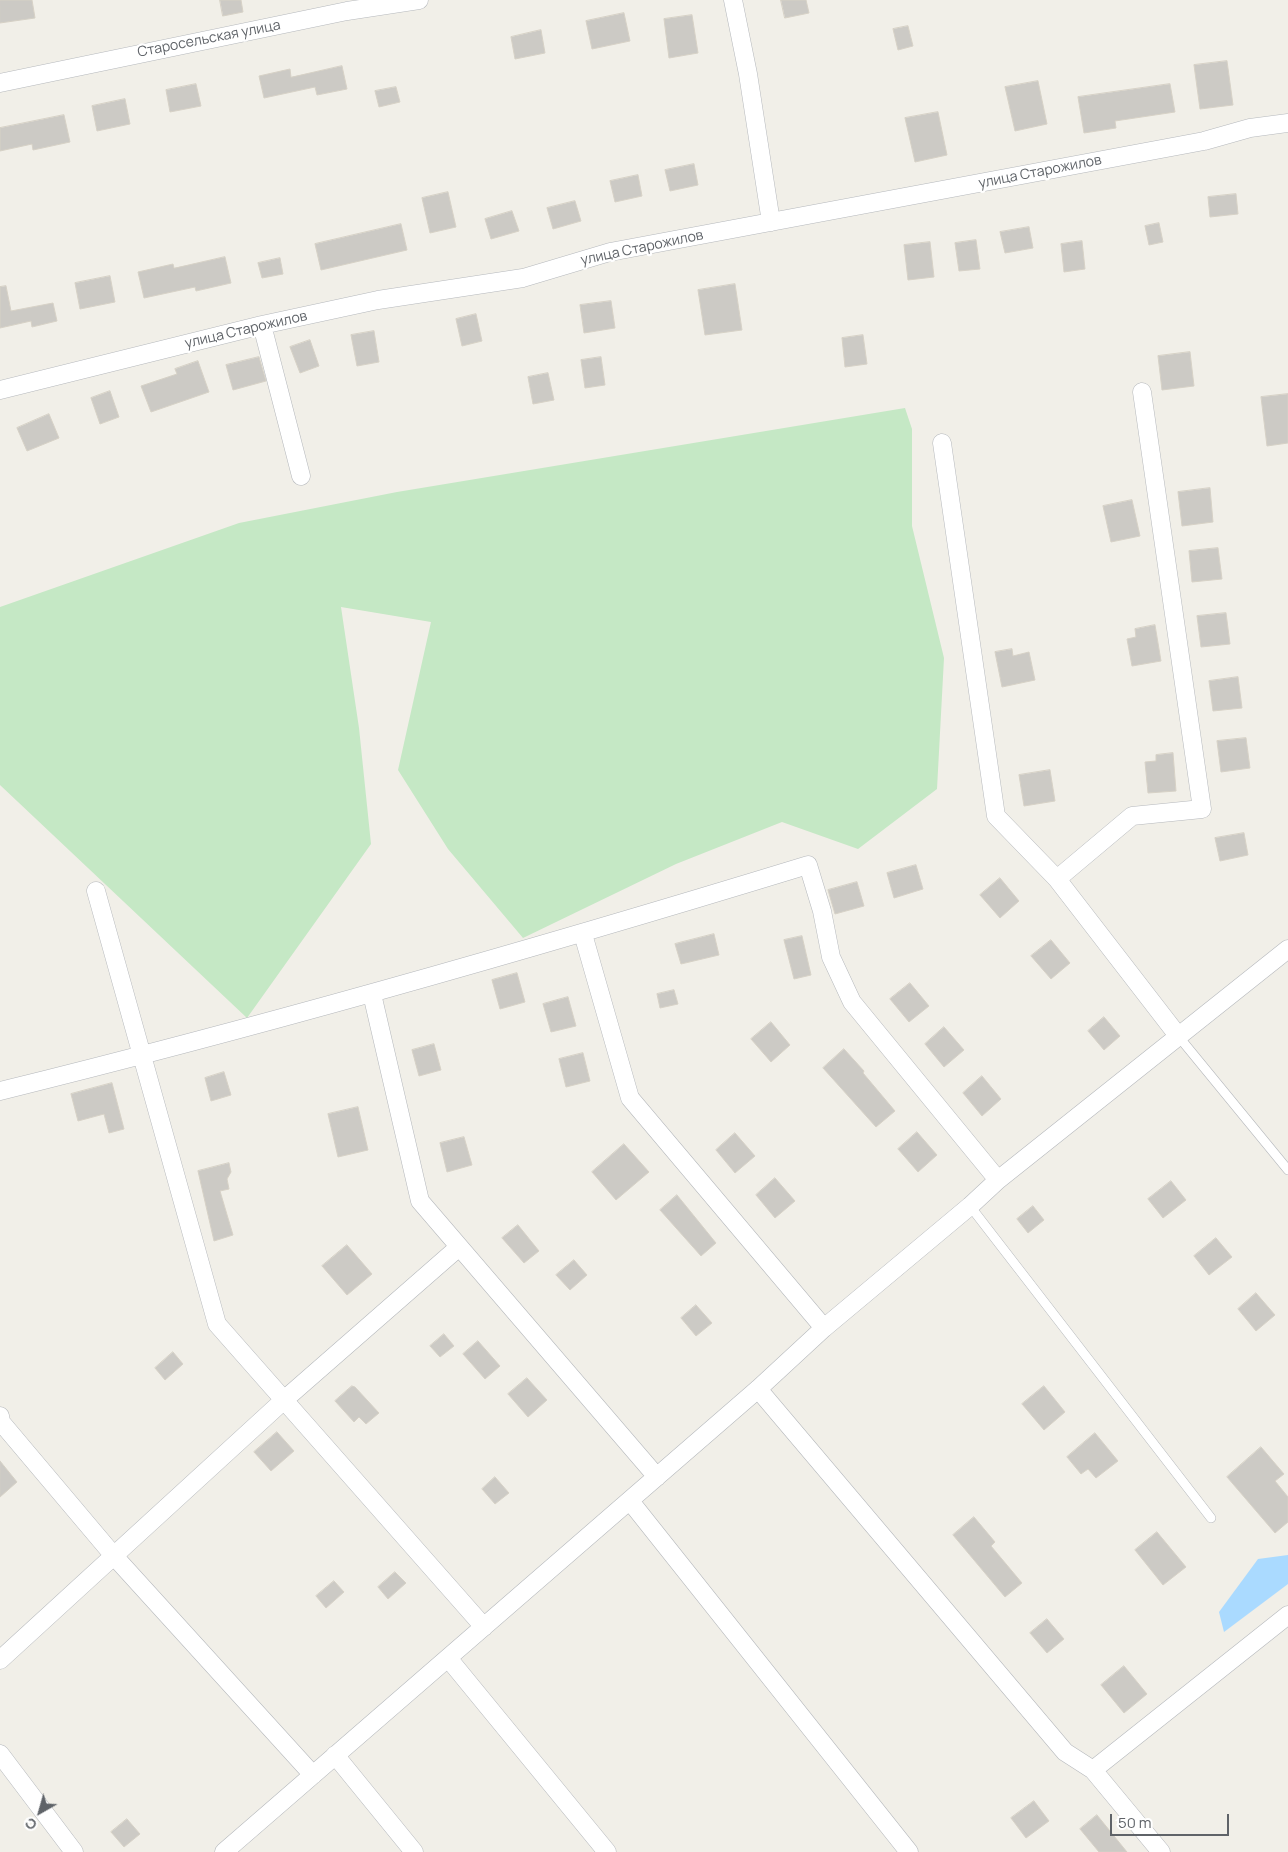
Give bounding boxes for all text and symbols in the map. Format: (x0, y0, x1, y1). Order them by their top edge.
street label: Старосельская улица (136, 17, 282, 61)
street label: улица Старожилов (977, 152, 1103, 192)
street label: улица Старожилов (579, 227, 705, 269)
street label: улица Старожилов (183, 308, 309, 352)
north arrow (15, 1787, 65, 1837)
scale bar (1113, 1804, 1232, 1836)
text: 50 m (1118, 1812, 1152, 1833)
text: С (21, 1814, 40, 1835)

